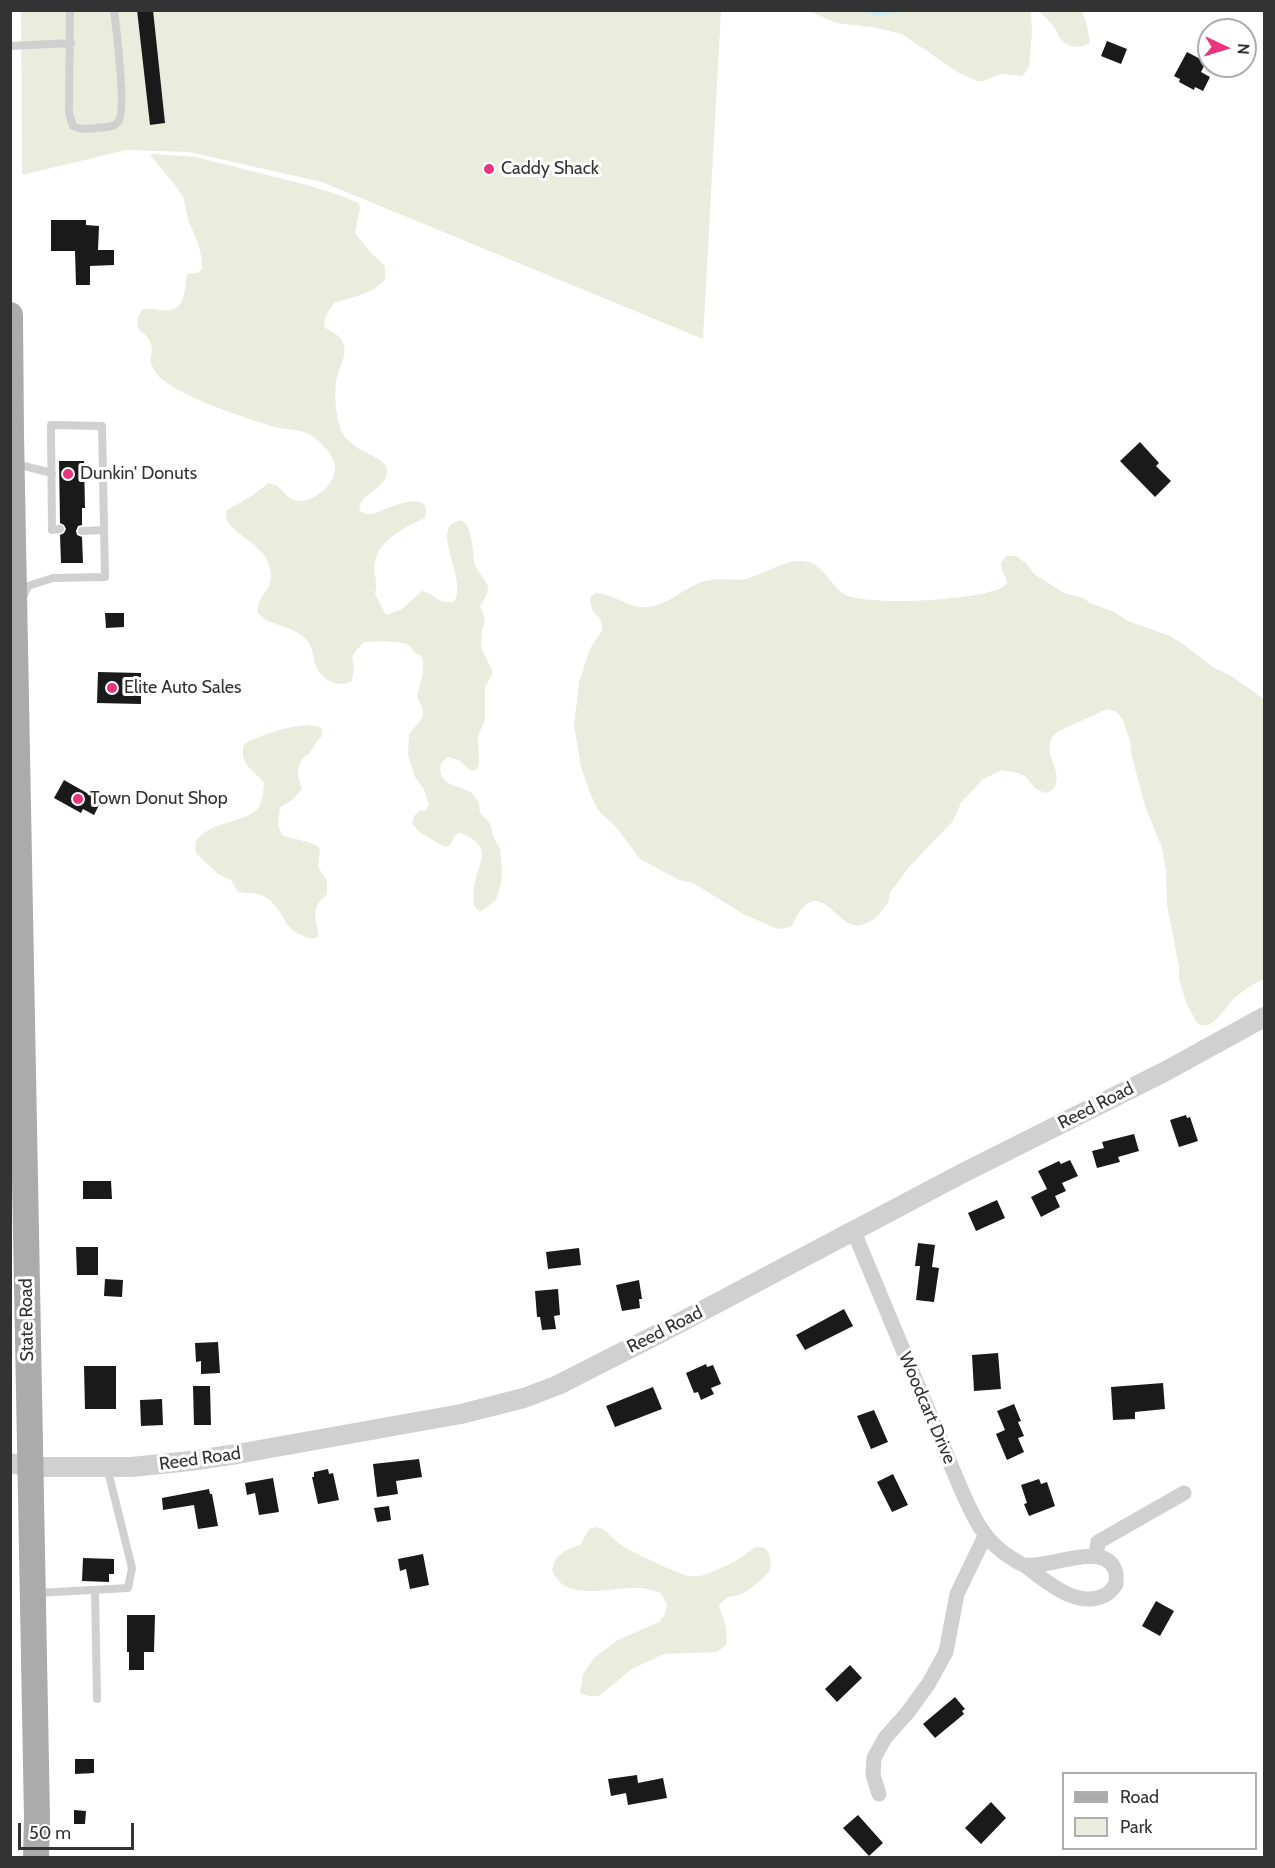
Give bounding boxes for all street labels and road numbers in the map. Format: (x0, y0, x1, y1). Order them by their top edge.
street label: Reed Road (1055, 1078, 1137, 1134)
street label: State Road (15, 1278, 39, 1362)
street label: Reed Road (624, 1302, 706, 1358)
street label: Woodcart Drive (894, 1349, 960, 1467)
street label: Reed Road (158, 1443, 242, 1475)

